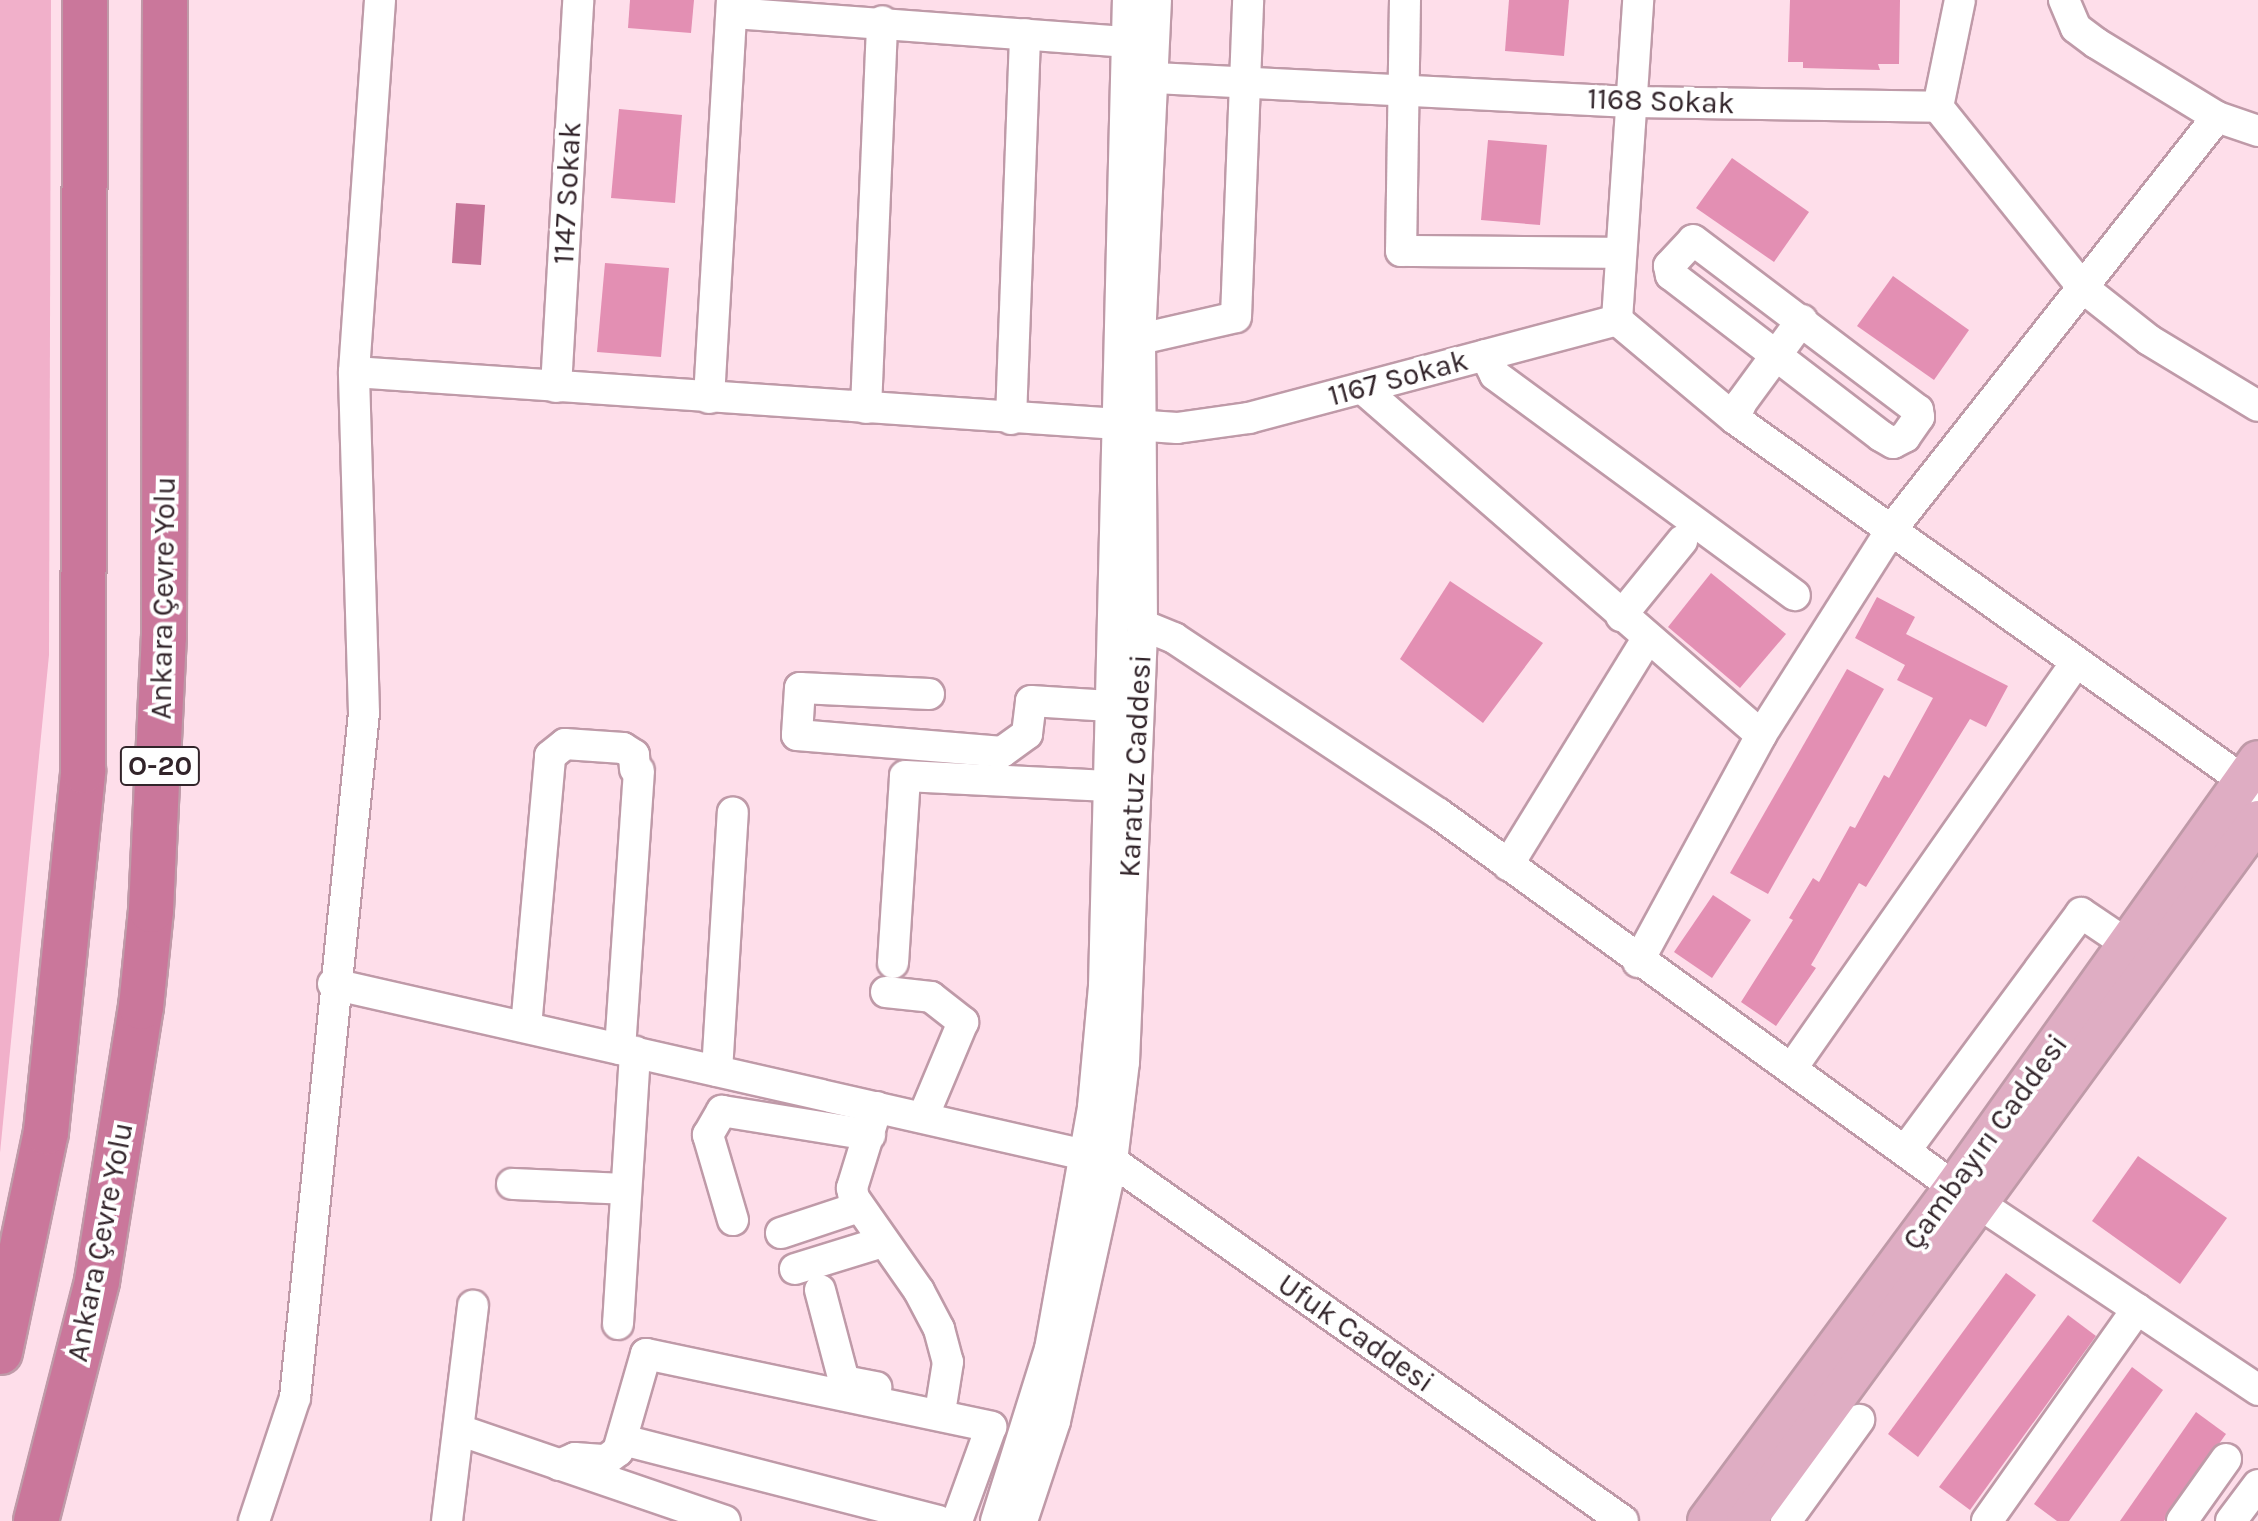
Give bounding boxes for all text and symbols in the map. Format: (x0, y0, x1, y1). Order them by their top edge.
street label: 1168 Sokak (1587, 80, 1735, 122)
street label: 1147 Sokak (545, 121, 589, 265)
street label: 1167 Sokak (1324, 342, 1472, 414)
street label: Ankara Çevre Yolu (143, 476, 183, 720)
street label: Karatuz Caddesi (1111, 653, 1159, 879)
road number: O-20 (118, 742, 202, 790)
street label: Çambayırı Caddesi (1895, 1027, 2075, 1257)
street label: Ankara Çevre Yolu (59, 1119, 141, 1365)
street label: Ufuk Caddesi (1271, 1266, 1441, 1400)

